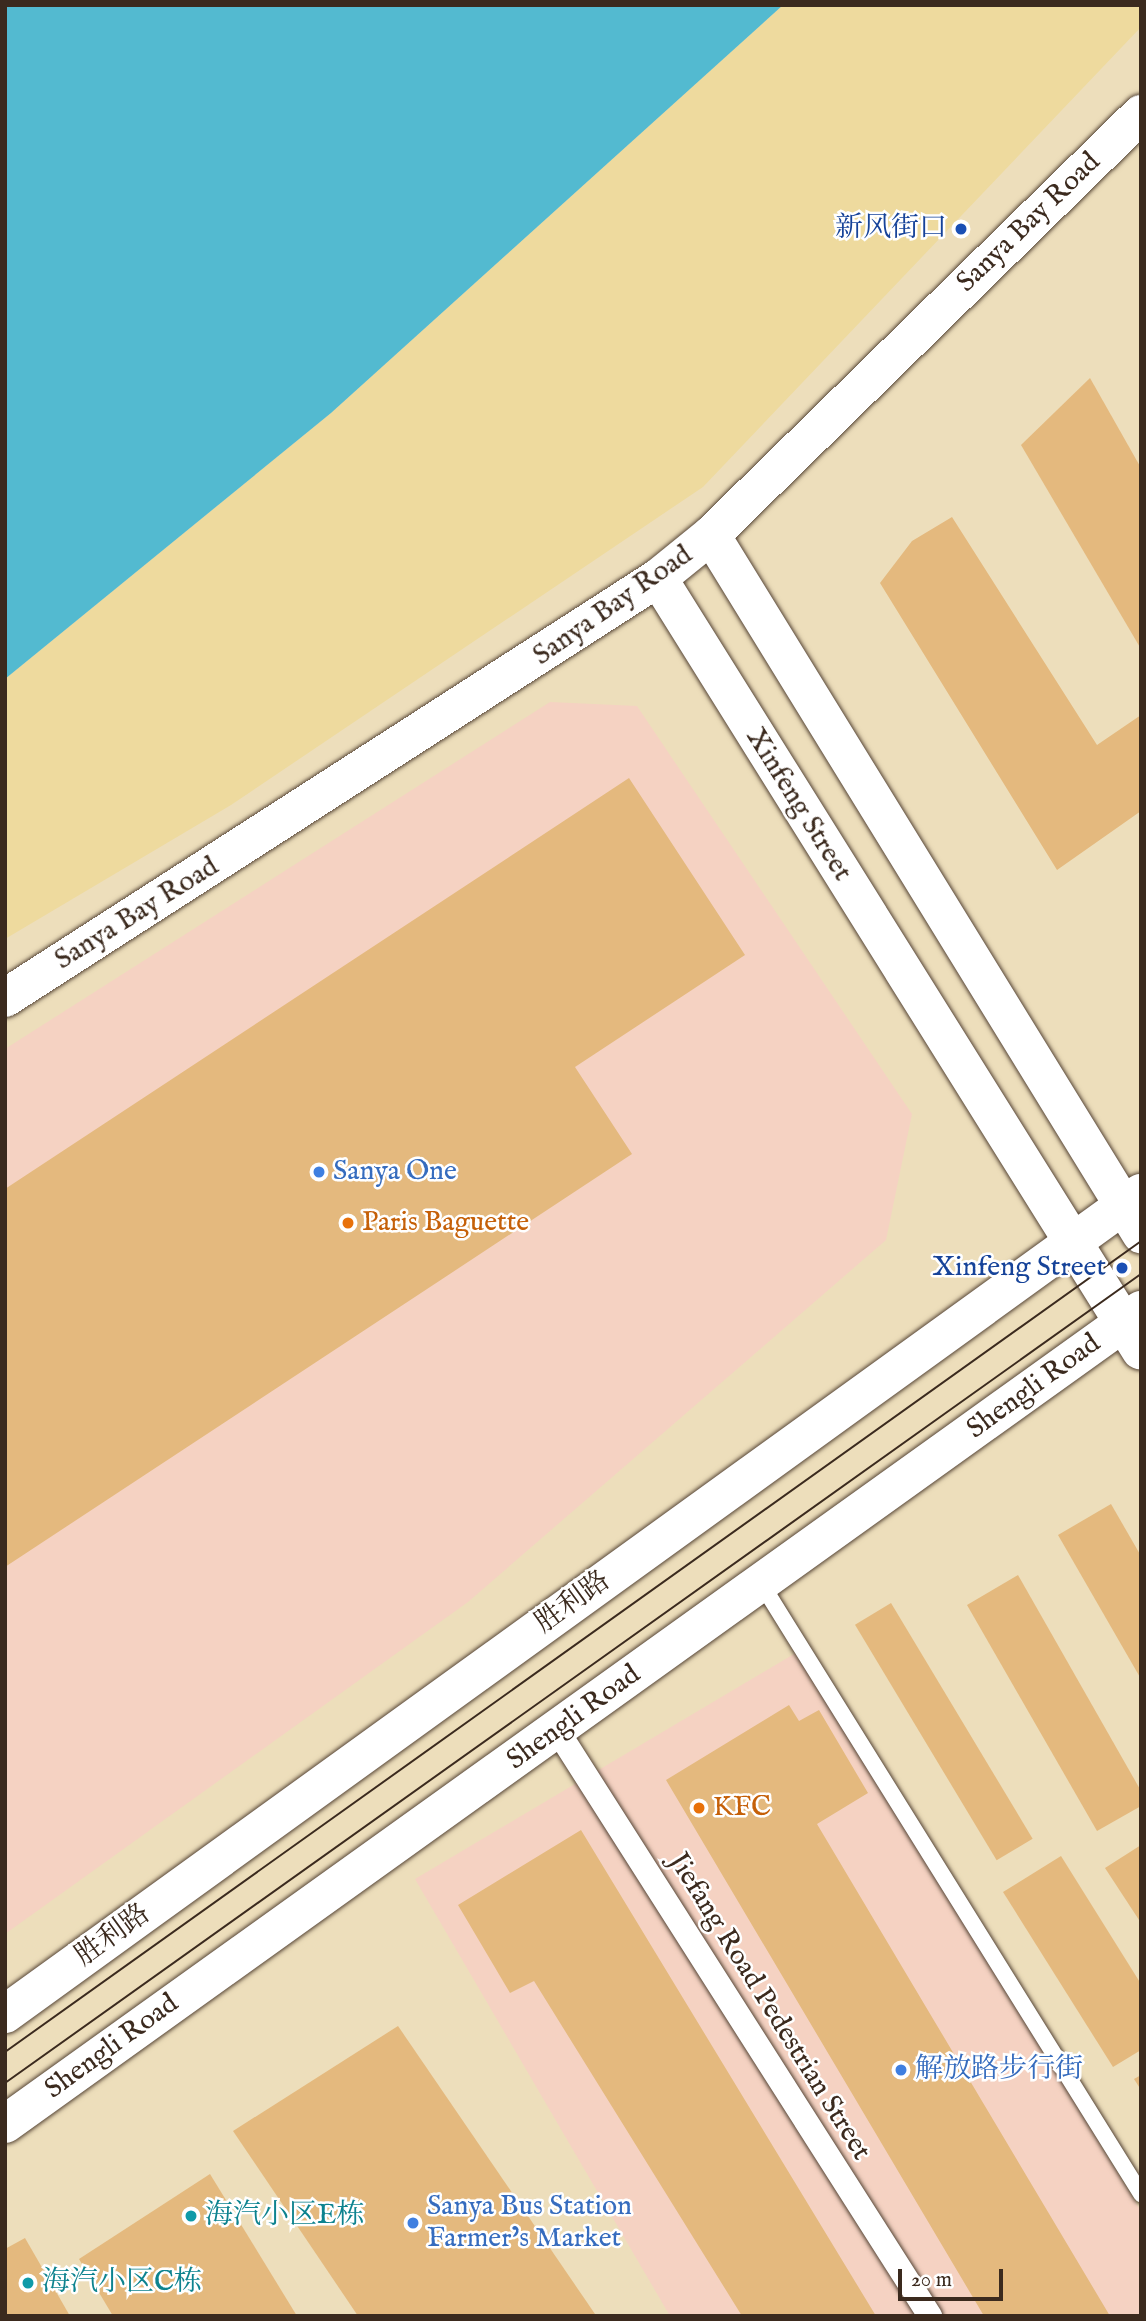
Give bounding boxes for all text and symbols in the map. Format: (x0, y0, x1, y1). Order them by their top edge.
street label: Sanya Bay Road (950, 146, 1108, 300)
place label: 新风街口 (835, 212, 947, 246)
marker: 新风街口 (953, 221, 969, 237)
street label: Sanya Bay Road (527, 539, 699, 673)
street label: Xinfeng Street (738, 722, 858, 888)
street label: Sanya Bay Road (49, 850, 225, 978)
place label: Sanya One (333, 1155, 457, 1189)
marker: Sanya One (311, 1164, 327, 1180)
place label: Paris Baguette (362, 1206, 529, 1240)
marker: Paris Baguette (340, 1215, 356, 1231)
place label: Xinfeng Street (932, 1251, 1106, 1285)
marker: Xinfeng Street (1112, 1258, 1132, 1278)
street label: Shengli Road (961, 1327, 1107, 1447)
street label: 胜利路 (529, 1565, 617, 1641)
street label: Shengli Road (501, 1658, 647, 1778)
place label: KFC (713, 1791, 771, 1825)
marker: KFC (691, 1800, 707, 1816)
street label: Jiefang Road Pedestrian Street (661, 1847, 877, 2167)
street label: 胜利路 (69, 1898, 157, 1974)
street label: Shengli Road (39, 1987, 185, 2107)
place label: 解放路步行街 (915, 2053, 1083, 2087)
marker: 解放路步行街 (893, 2062, 909, 2078)
place label: Sanya Bus Station Farmer’s Market (427, 2190, 632, 2256)
place label: 海汽小区E栋 (205, 2199, 364, 2233)
marker: 海汽小区E栋 (183, 2208, 199, 2224)
marker: Sanya Bus Station Farmer’s Market (405, 2215, 421, 2231)
scale bar (901, 2254, 1006, 2298)
place label: 海汽小区C栋 (42, 2266, 202, 2300)
text: 20 m (911, 2267, 952, 2294)
marker: 海汽小区C栋 (20, 2275, 36, 2291)

